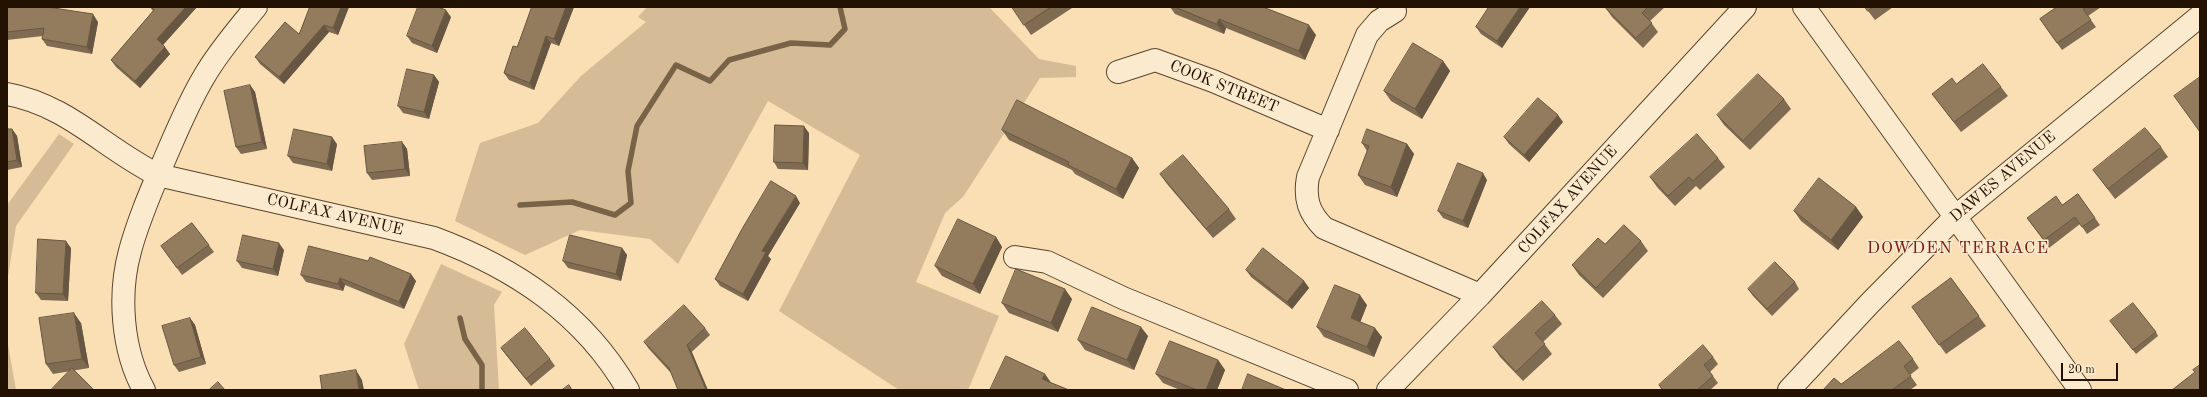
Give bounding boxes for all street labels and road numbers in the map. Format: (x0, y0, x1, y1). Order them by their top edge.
street label: COOK STREET (1167, 56, 1281, 118)
street label: DAWES AVENUE (1946, 127, 2060, 227)
street label: COLFAX AVENUE (1514, 142, 1622, 258)
street label: COLFAX AVENUE (265, 190, 405, 240)

